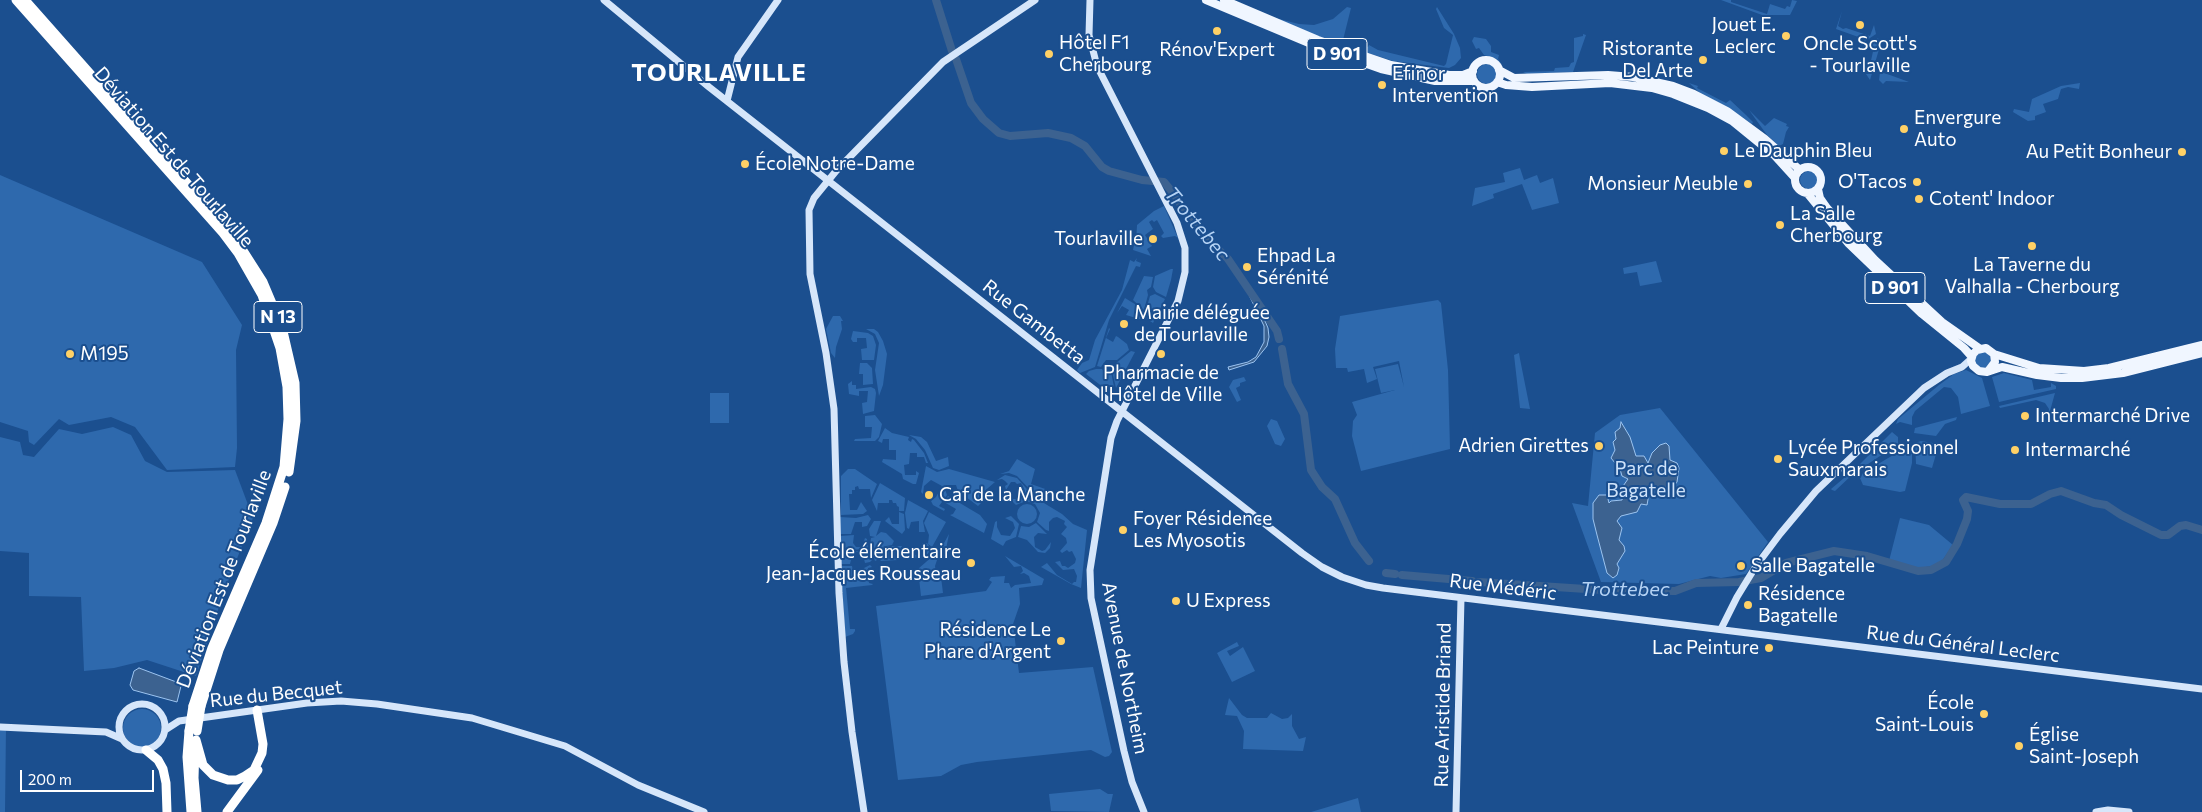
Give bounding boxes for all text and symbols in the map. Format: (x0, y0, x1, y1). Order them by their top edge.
place label: Jouet E. Leclerc (1711, 14, 1776, 58)
marker: Oncle Scott's - Tourlaville (1854, 19, 1866, 31)
marker: Rénov'Expert (1211, 25, 1223, 37)
marker: Jouet E. Leclerc (1780, 30, 1792, 42)
place label: Hôtel F1 Cherbourg (1059, 32, 1152, 76)
place label: Oncle Scott's - Tourlaville (1803, 33, 1917, 77)
place label: Ristorante Del Arte (1602, 38, 1693, 82)
place label: Rénov'Expert (1159, 39, 1275, 61)
road number: D 901 (1307, 39, 1367, 70)
marker: Hôtel F1 Cherbourg (1043, 48, 1055, 60)
marker: Ristorante Del Arte (1697, 54, 1709, 66)
district label: TOURLAVILLE (630, 59, 808, 87)
street label: Déviation Est de Tourlaville (89, 62, 259, 252)
place label: Efinor Intervention (1392, 63, 1499, 107)
marker: Efinor Intervention (1376, 79, 1388, 91)
place label: Envergure Auto (1914, 107, 2001, 151)
marker: Envergure Auto (1898, 123, 1910, 135)
place label: Le Dauphin Bleu (1734, 140, 1872, 162)
place label: Au Petit Bonheur (2026, 141, 2172, 163)
marker: Le Dauphin Bleu (1718, 145, 1730, 157)
marker: Au Petit Bonheur (2176, 146, 2188, 158)
place label: École Notre-Dame (755, 153, 915, 175)
marker: École Notre-Dame (739, 158, 751, 170)
place label: O'Tacos (1838, 171, 1907, 193)
place label: Monsieur Meuble (1587, 173, 1738, 195)
marker: O'Tacos (1911, 176, 1923, 188)
marker: Monsieur Meuble (1742, 178, 1754, 190)
water label: Trottebec (1159, 182, 1235, 266)
place label: Cotent' Indoor (1929, 188, 2055, 210)
marker: Cotent' Indoor (1913, 193, 1925, 205)
place label: La Salle Cherbourg (1790, 203, 1883, 247)
marker: La Salle Cherbourg (1774, 219, 1786, 231)
place label: Tourlaville (1054, 228, 1143, 250)
marker: Tourlaville (1147, 233, 1159, 245)
marker: La Taverne du Valhalla - Cherbourg (2026, 240, 2038, 252)
place label: Ehpad La Sérénité (1257, 245, 1336, 289)
place label: La Taverne du Valhalla - Cherbourg (1944, 254, 2120, 298)
marker: Ehpad La Sérénité (1241, 261, 1253, 273)
road number: D 901 (1865, 272, 1925, 304)
street label: Rue Gambetta (978, 275, 1090, 369)
road number: N 13 (254, 302, 302, 332)
place label: Mairie déléguée de Tourlaville (1134, 302, 1270, 346)
marker: Mairie déléguée de Tourlaville (1118, 318, 1130, 330)
place label: M195 (80, 343, 129, 365)
marker: M195 (64, 348, 76, 360)
marker: Pharmacie de l'Hôtel de Ville (1155, 348, 1167, 360)
place label: Pharmacie de l'Hôtel de Ville (1100, 362, 1222, 406)
place label: Intermarché Drive (2035, 405, 2190, 427)
marker: Intermarché Drive (2019, 410, 2031, 422)
place label: Adrien Girettes (1458, 435, 1589, 457)
place label: Lycée Professionnel Sauxmarais (1788, 437, 1958, 481)
place label: Intermarché (2025, 439, 2131, 461)
marker: Adrien Girettes (1593, 440, 1605, 452)
marker: Intermarché (2009, 444, 2021, 456)
marker: Lycée Professionnel Sauxmarais (1772, 453, 1784, 465)
park label: Parc de Bagatelle (1606, 458, 1686, 502)
street label: Déviation Est de Tourlaville (172, 467, 276, 691)
place label: Caf de la Manche (939, 484, 1085, 506)
marker: Caf de la Manche (923, 489, 935, 501)
place label: Foyer Résidence Les Myosotis (1133, 508, 1272, 552)
marker: Foyer Résidence Les Myosotis (1117, 524, 1129, 536)
place label: École élémentaire Jean-Jacques Rousseau (766, 541, 961, 585)
place label: Salle Bagatelle (1751, 555, 1875, 577)
marker: École élémentaire Jean-Jacques Rousseau (965, 557, 977, 569)
marker: Salle Bagatelle (1735, 560, 1747, 572)
street label: Rue Médéric (1448, 569, 1558, 605)
water label: Trottebec (1580, 577, 1670, 601)
street label: Avenue de Northeim (1097, 580, 1153, 756)
place label: Résidence Bagatelle (1758, 583, 1845, 627)
place label: U Express (1186, 590, 1271, 612)
marker: U Express (1170, 595, 1182, 607)
marker: Résidence Bagatelle (1742, 599, 1754, 611)
place label: Résidence Le Phare d'Argent (924, 619, 1051, 663)
street label: Rue du Général Leclerc (1865, 621, 2061, 667)
street label: Rue Aristide Briand (1430, 622, 1456, 788)
marker: Résidence Le Phare d'Argent (1055, 635, 1067, 647)
place label: Lac Peinture (1652, 637, 1759, 659)
marker: Lac Peinture (1763, 642, 1775, 654)
street label: Rue du Becquet (209, 676, 343, 712)
place label: École Saint-Louis (1875, 692, 1974, 736)
marker: École Saint-Louis (1978, 708, 1990, 720)
place label: Église Saint-Joseph (2029, 724, 2139, 768)
marker: Église Saint-Joseph (2013, 740, 2025, 752)
scale bar (22, 760, 156, 792)
text: 200 m (28, 770, 72, 788)

